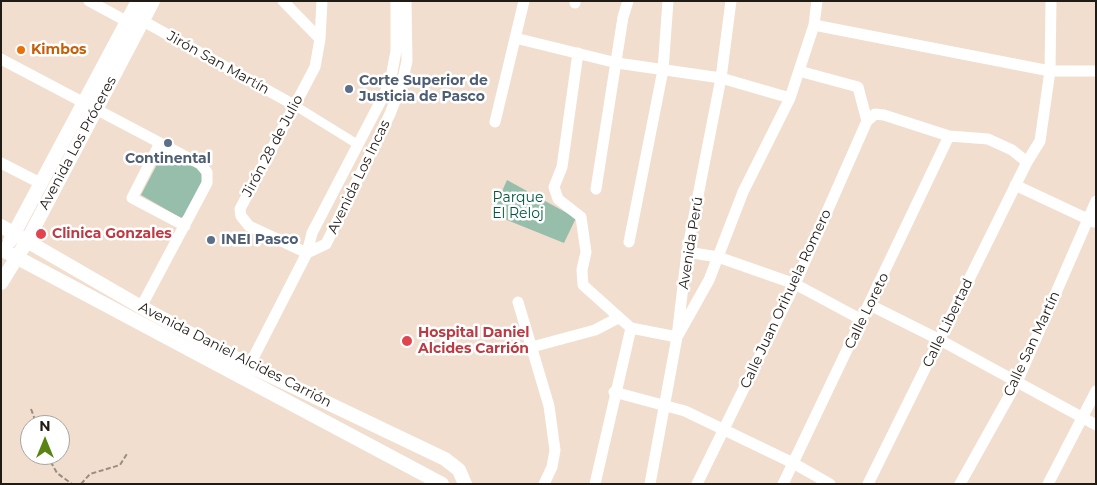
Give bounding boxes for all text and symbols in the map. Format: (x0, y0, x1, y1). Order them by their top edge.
street label: Jirón San Martín (164, 28, 272, 98)
place label: Kimbos (31, 42, 87, 58)
marker: Kimbos (15, 44, 27, 56)
place label: Corte Superior de Justicia de Pasco (359, 73, 488, 105)
street label: Avenida Los Próceres (36, 74, 120, 212)
marker: Corte Superior de Justicia de Pasco (343, 83, 355, 95)
street label: Jirón 28 de Julio (239, 92, 307, 200)
street label: Avenida Los Incas (324, 117, 394, 237)
marker: Continental (162, 137, 174, 149)
place label: Continental (125, 151, 211, 167)
park label: Parque El Reloj (492, 190, 544, 222)
street label: Avenida Perú (675, 196, 707, 290)
street label: Calle Juan Orihuela Romero (737, 207, 835, 391)
place label: Clinica Gonzales (52, 226, 172, 242)
marker: Clinica Gonzales (34, 227, 48, 241)
place label: INEI Pasco (221, 232, 298, 248)
marker: INEI Pasco (205, 234, 217, 246)
street label: Calle Loreto (841, 270, 893, 352)
street label: Calle Libertad (919, 276, 977, 370)
street label: Calle San Martín (1000, 289, 1064, 399)
street label: Avenida Daniel Alcides Carrión (136, 299, 334, 411)
place label: Hospital Daniel Alcides Carrión (418, 325, 530, 358)
marker: Hospital Daniel Alcides Carrión (400, 334, 414, 348)
north arrow (20, 415, 70, 465)
text: N (39, 417, 51, 435)

